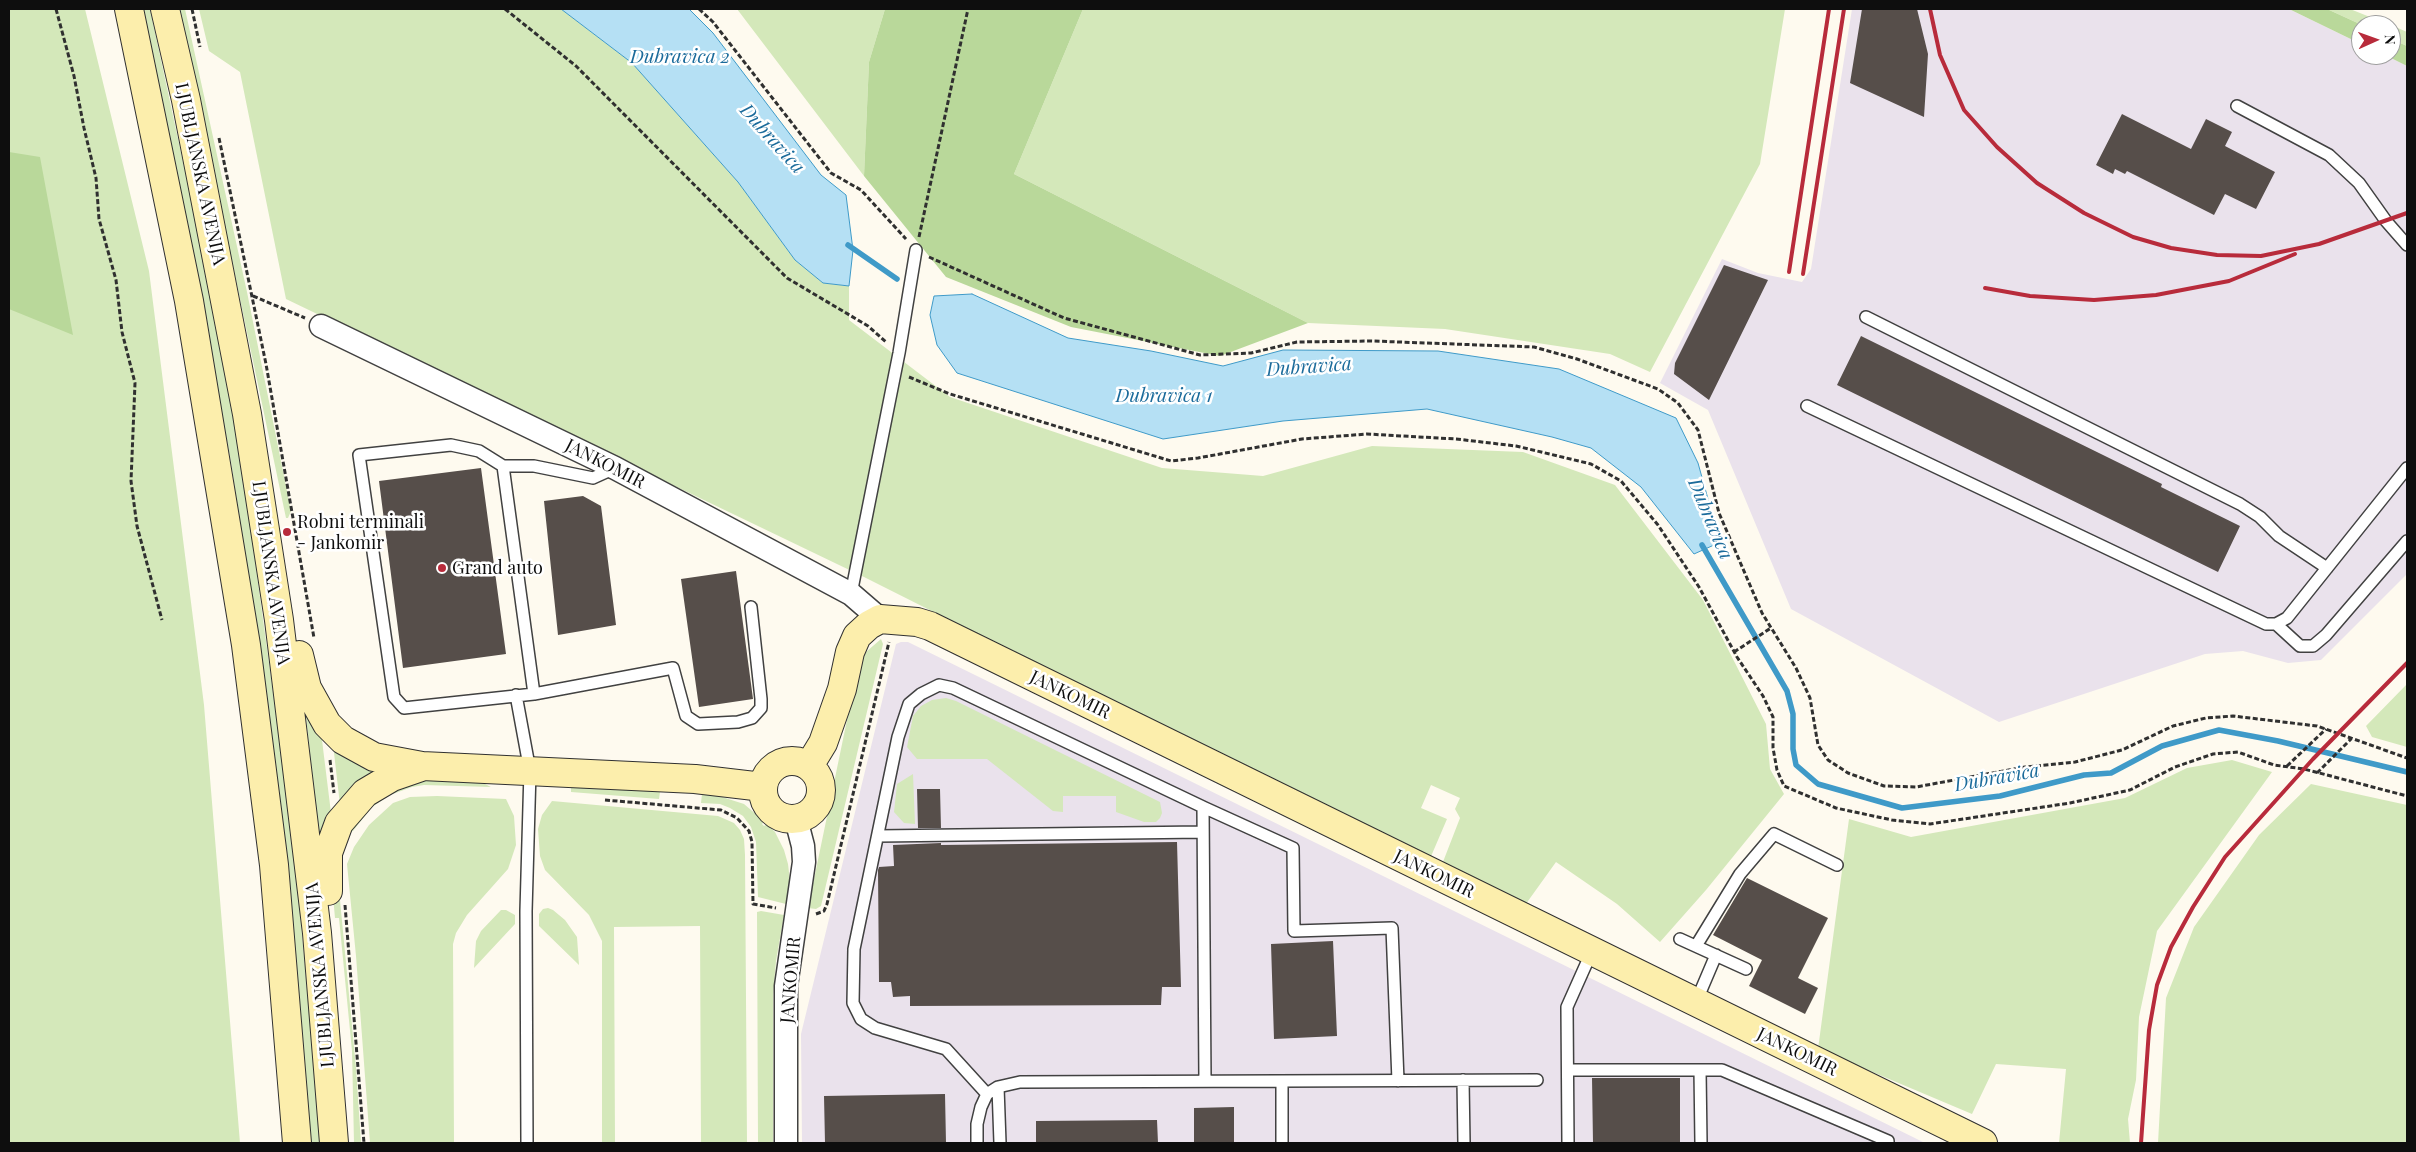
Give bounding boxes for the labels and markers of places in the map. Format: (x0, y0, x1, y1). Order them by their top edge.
place label: Robni terminali - Jankomir (297, 511, 424, 554)
marker: Robni terminali - Jankomir (281, 526, 293, 538)
place label: Grand auto (452, 557, 543, 579)
marker: Grand auto (436, 562, 448, 574)

